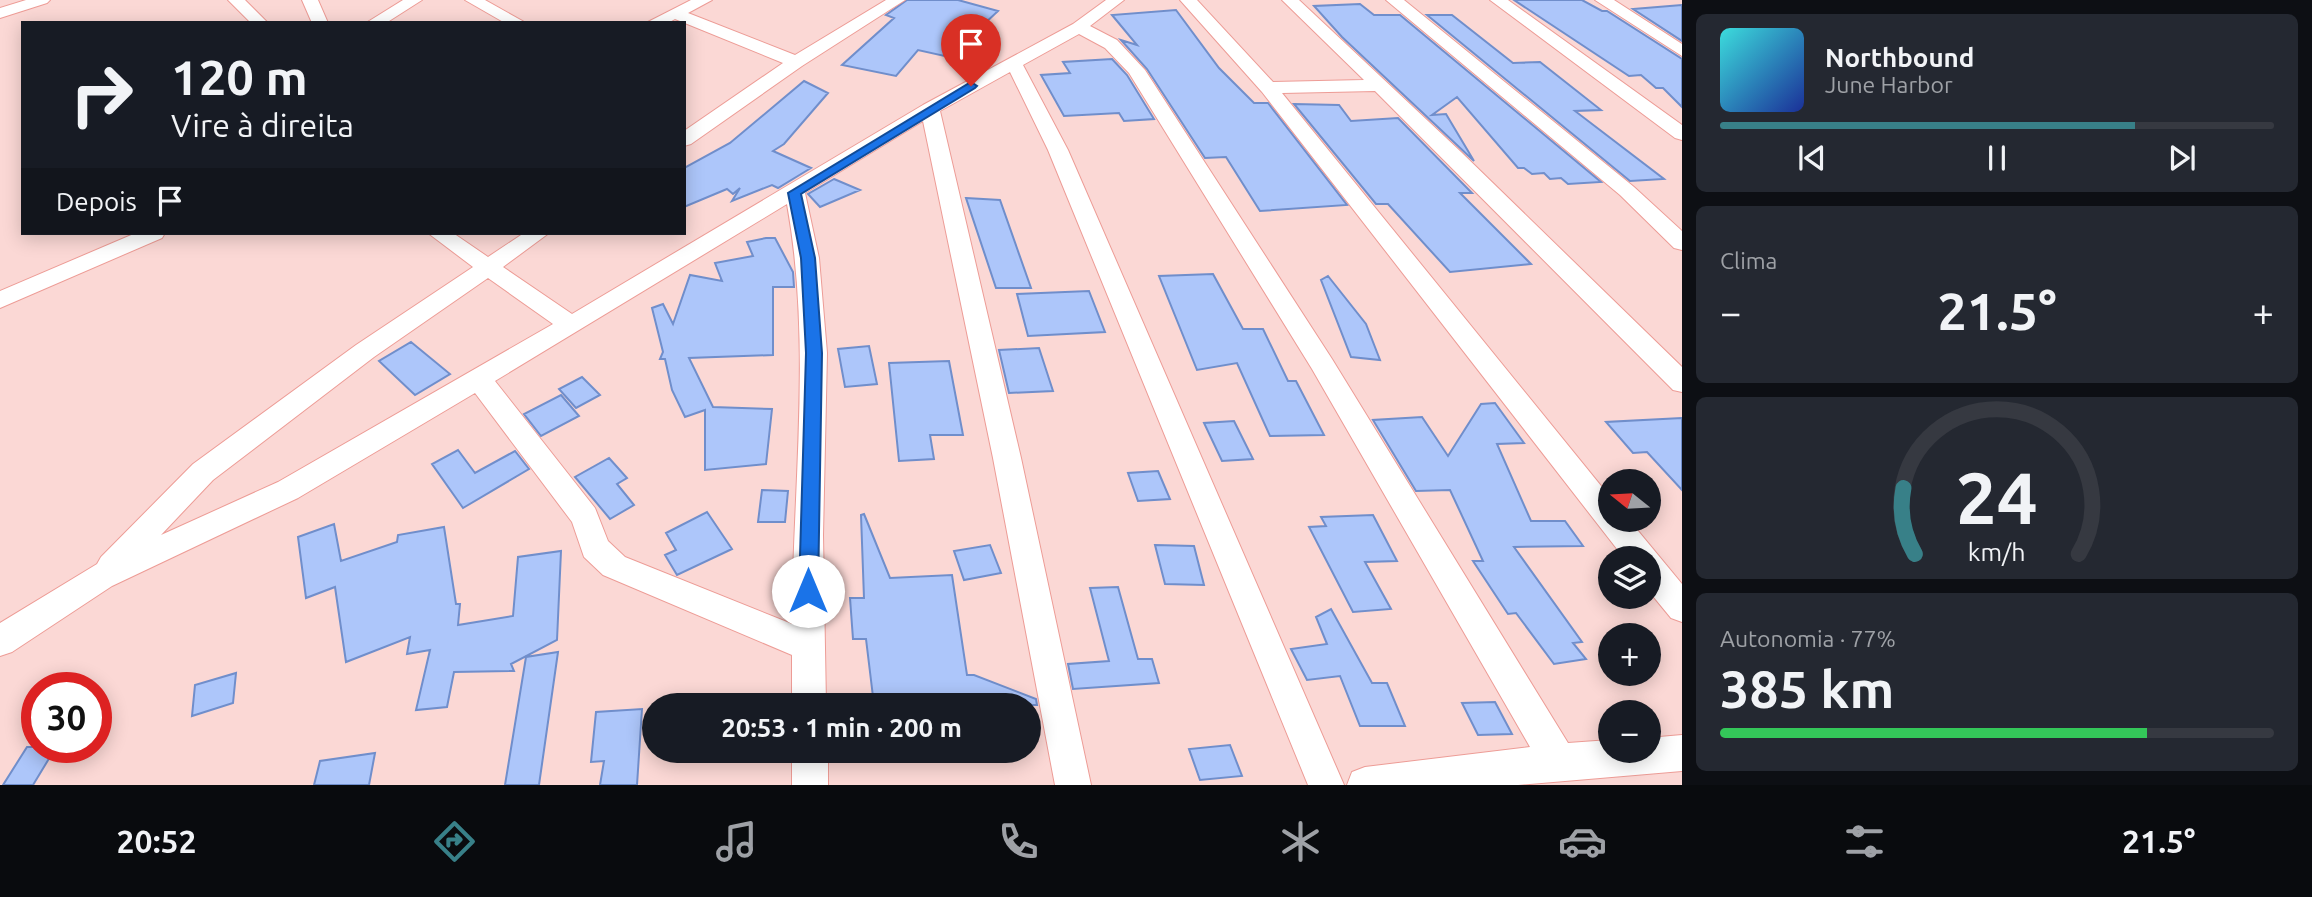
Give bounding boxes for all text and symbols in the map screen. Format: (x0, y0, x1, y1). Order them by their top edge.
pin (941, 14, 1001, 86)
icon: arrive (952, 25, 990, 63)
text: Northbound (1825, 43, 1974, 72)
icon: right (56, 49, 147, 140)
text: 120 m (171, 49, 308, 104)
text: June Harbor (1825, 72, 1953, 97)
text: Vire à direita (171, 107, 354, 143)
icon: previous (1793, 139, 1831, 177)
icon: pause (1978, 139, 2016, 177)
icon: next (2163, 139, 2201, 177)
icon: arrive (151, 182, 189, 220)
text: Depois (56, 187, 137, 216)
text: Clima (1720, 248, 1777, 273)
text: 21.5° (1937, 282, 2057, 340)
text: − (1720, 291, 1741, 333)
text: + (2253, 291, 2274, 333)
text: 24 (1956, 457, 2038, 539)
north arrow (1598, 469, 1661, 532)
map controls (1598, 469, 1661, 763)
text: km/h (1968, 538, 2026, 566)
button: layers (1598, 546, 1661, 609)
position arrow (771, 554, 845, 628)
button: + (1598, 623, 1661, 686)
text: Autonomia · 77% (1720, 626, 1896, 651)
text: 385 km (1720, 660, 1894, 718)
speed limit sign: 30 (21, 672, 112, 763)
button: − (1598, 700, 1661, 763)
text: 20:53 · 1 min · 200 m (721, 713, 962, 742)
icon: directions (430, 817, 479, 866)
icon: music (712, 817, 761, 866)
icon: phone (994, 817, 1043, 866)
icon: climate (1276, 817, 1325, 866)
icon: car (1558, 817, 1607, 866)
icon: filters (1840, 817, 1889, 866)
text: 20:52 (117, 823, 197, 859)
text: 21.5° (2122, 823, 2195, 859)

